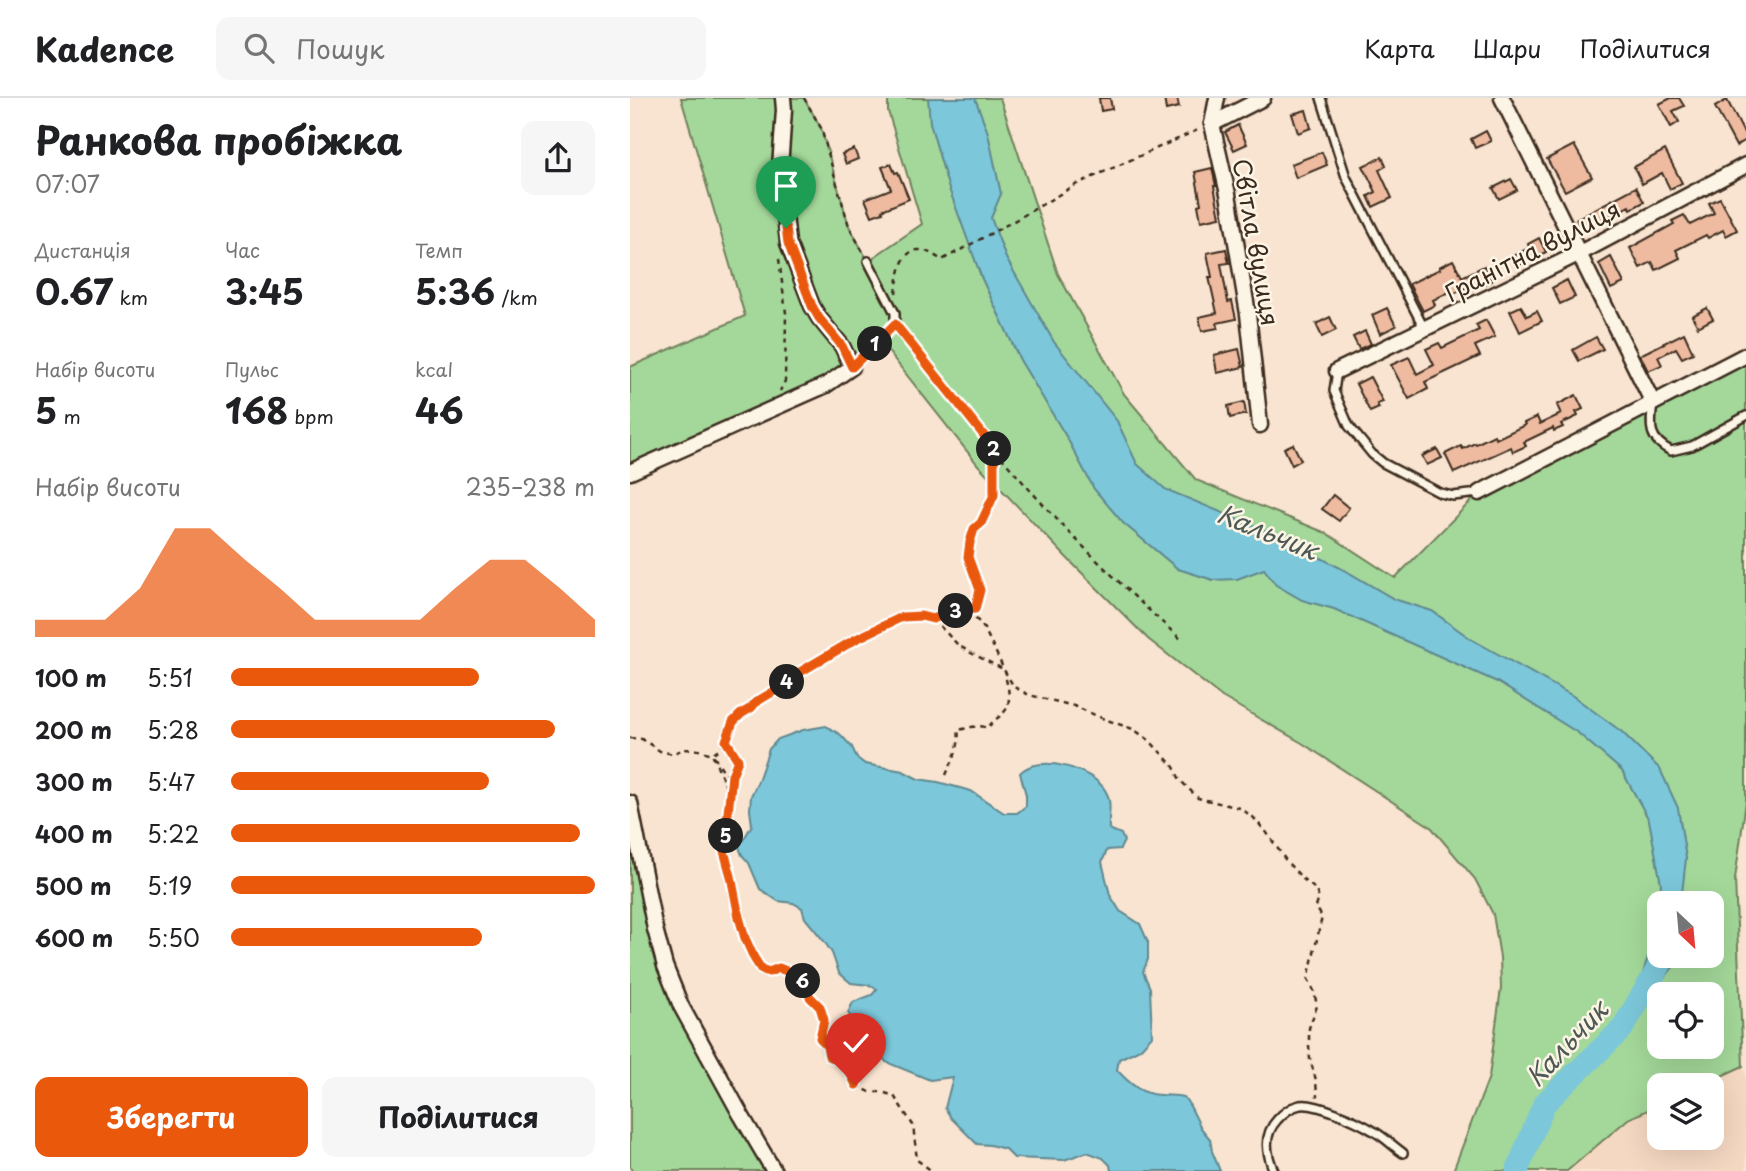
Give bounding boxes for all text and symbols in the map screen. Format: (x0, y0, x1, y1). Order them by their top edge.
search box (216, 17, 706, 80)
text: Kadence (35, 23, 174, 73)
icon: search (240, 29, 278, 67)
text: Пошук (296, 29, 385, 68)
text: Карта (1364, 30, 1435, 66)
text: Шари (1473, 30, 1542, 66)
text: Поділитися (1580, 30, 1711, 66)
text: Ранкова пробіжка (35, 111, 402, 168)
button: share (521, 121, 595, 195)
pin (756, 156, 816, 228)
street label: Світла вулиця (1225, 156, 1289, 328)
text: 07:07 (35, 166, 100, 201)
icon: arrive (767, 167, 805, 205)
street label: Гранітна вулиця (1438, 190, 1626, 310)
text: Дистанція (35, 236, 131, 264)
text: Час (225, 236, 260, 264)
text: Темп (415, 236, 463, 264)
text: 0.67 (35, 264, 113, 317)
text: 3:45 (225, 264, 304, 317)
text: 5:36 (415, 264, 495, 317)
text: km (113, 283, 148, 311)
text: /km (495, 283, 538, 311)
pin: 1 (858, 327, 892, 362)
text: 1 (870, 329, 879, 357)
text: Набір висоти (35, 355, 155, 383)
text: Пульс (225, 355, 279, 383)
text: kcal (415, 355, 453, 383)
text: 5 (35, 383, 57, 436)
text: 168 (225, 383, 288, 436)
text: 46 (415, 383, 464, 436)
text: m (57, 402, 81, 430)
text: bpm (288, 402, 334, 430)
pin: 2 (976, 432, 1012, 466)
text: 2 (987, 434, 1000, 462)
text: Набір висоти (35, 469, 181, 504)
text: 235–238 m (465, 469, 595, 504)
water label: Кальчик (1212, 493, 1327, 570)
pin: 3 (938, 594, 974, 628)
text: 3 (949, 596, 962, 624)
text: 100 m (35, 660, 107, 695)
text: 5:51 (147, 660, 193, 695)
pin: 4 (770, 664, 804, 700)
text: 4 (780, 667, 793, 695)
text: 200 m (35, 712, 112, 747)
text: 5:28 (147, 712, 199, 747)
text: 300 m (35, 764, 113, 799)
text: 5:47 (147, 764, 195, 799)
text: 400 m (35, 816, 113, 851)
text: 5:22 (147, 816, 199, 851)
pin: 5 (708, 818, 744, 854)
text: 5 (719, 821, 732, 849)
text: 500 m (35, 868, 112, 903)
text: 5:19 (147, 868, 192, 903)
north arrow (1647, 891, 1724, 968)
map controls (1647, 891, 1724, 1150)
text: 600 m (35, 920, 113, 955)
text: 5:50 (147, 920, 200, 955)
pin: 6 (786, 964, 820, 998)
text: 6 (796, 966, 809, 994)
button: locate (1647, 982, 1724, 1059)
water label: Кальчик (1516, 989, 1618, 1095)
pin (826, 1013, 886, 1085)
icon: check (837, 1024, 875, 1062)
button: layers (1647, 1073, 1724, 1150)
button: Зберегти (35, 1077, 308, 1157)
button: Поділитися (322, 1077, 595, 1157)

